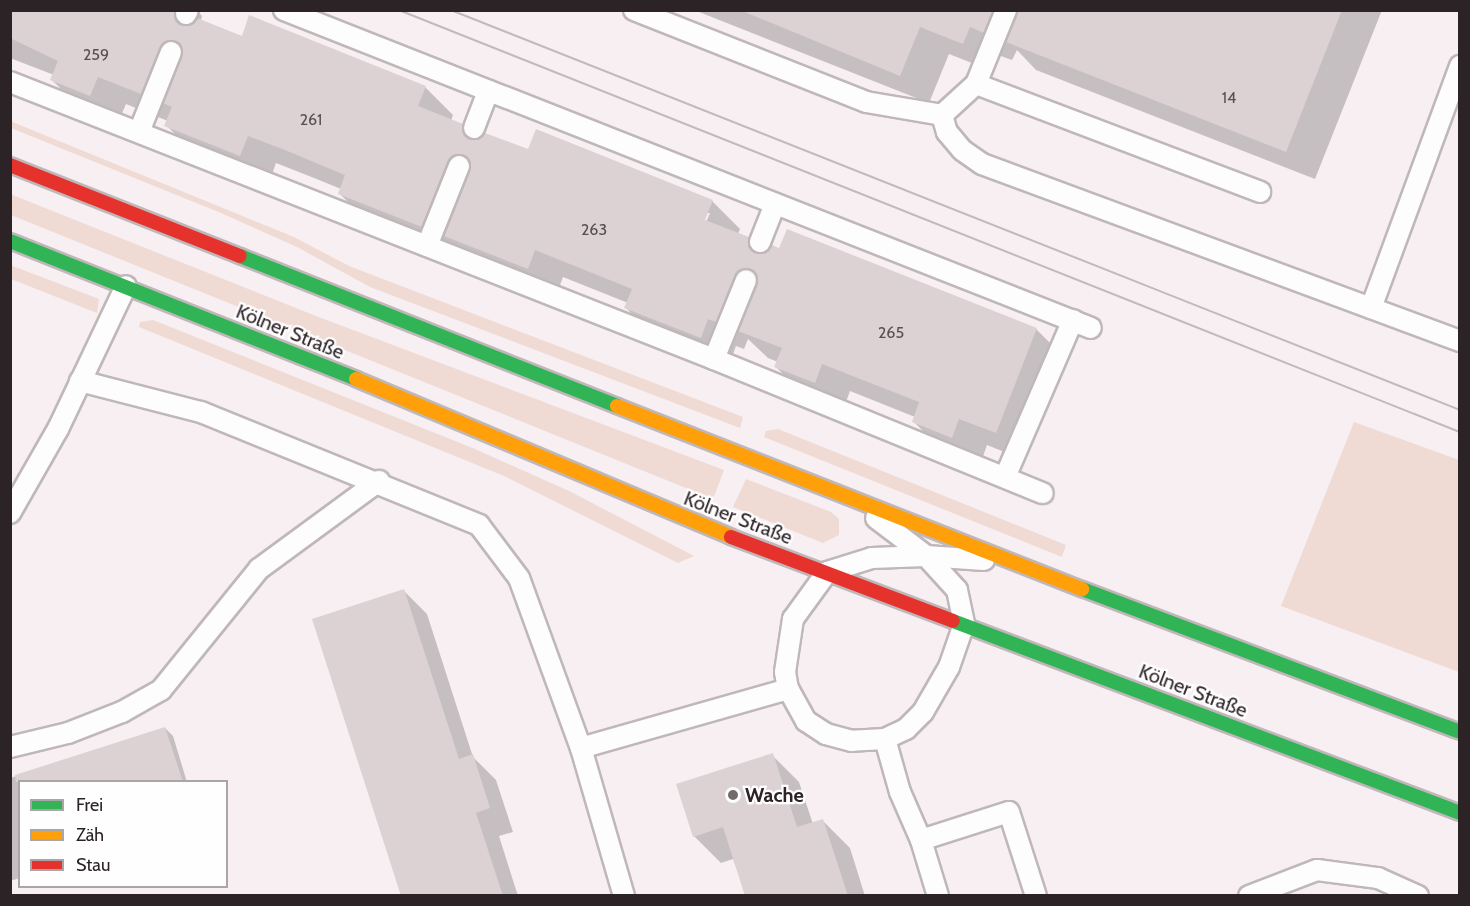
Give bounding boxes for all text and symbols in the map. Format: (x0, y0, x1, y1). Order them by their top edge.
house number: 259 (83, 45, 109, 65)
house number: 14 (1222, 88, 1236, 108)
house number: 261 (300, 110, 322, 130)
house number: 263 (581, 220, 607, 240)
street label: Kölner Straße (233, 299, 347, 365)
house number: 265 (878, 323, 904, 343)
street label: Kölner Straße (680, 486, 796, 550)
street label: Kölner Straße (1135, 659, 1251, 723)
legend (18, 780, 228, 888)
place label: Wache (745, 783, 804, 807)
marker: Wache (726, 788, 740, 802)
text: Frei (76, 794, 103, 816)
text: Zäh (76, 824, 104, 846)
text: Stau (76, 854, 110, 876)

